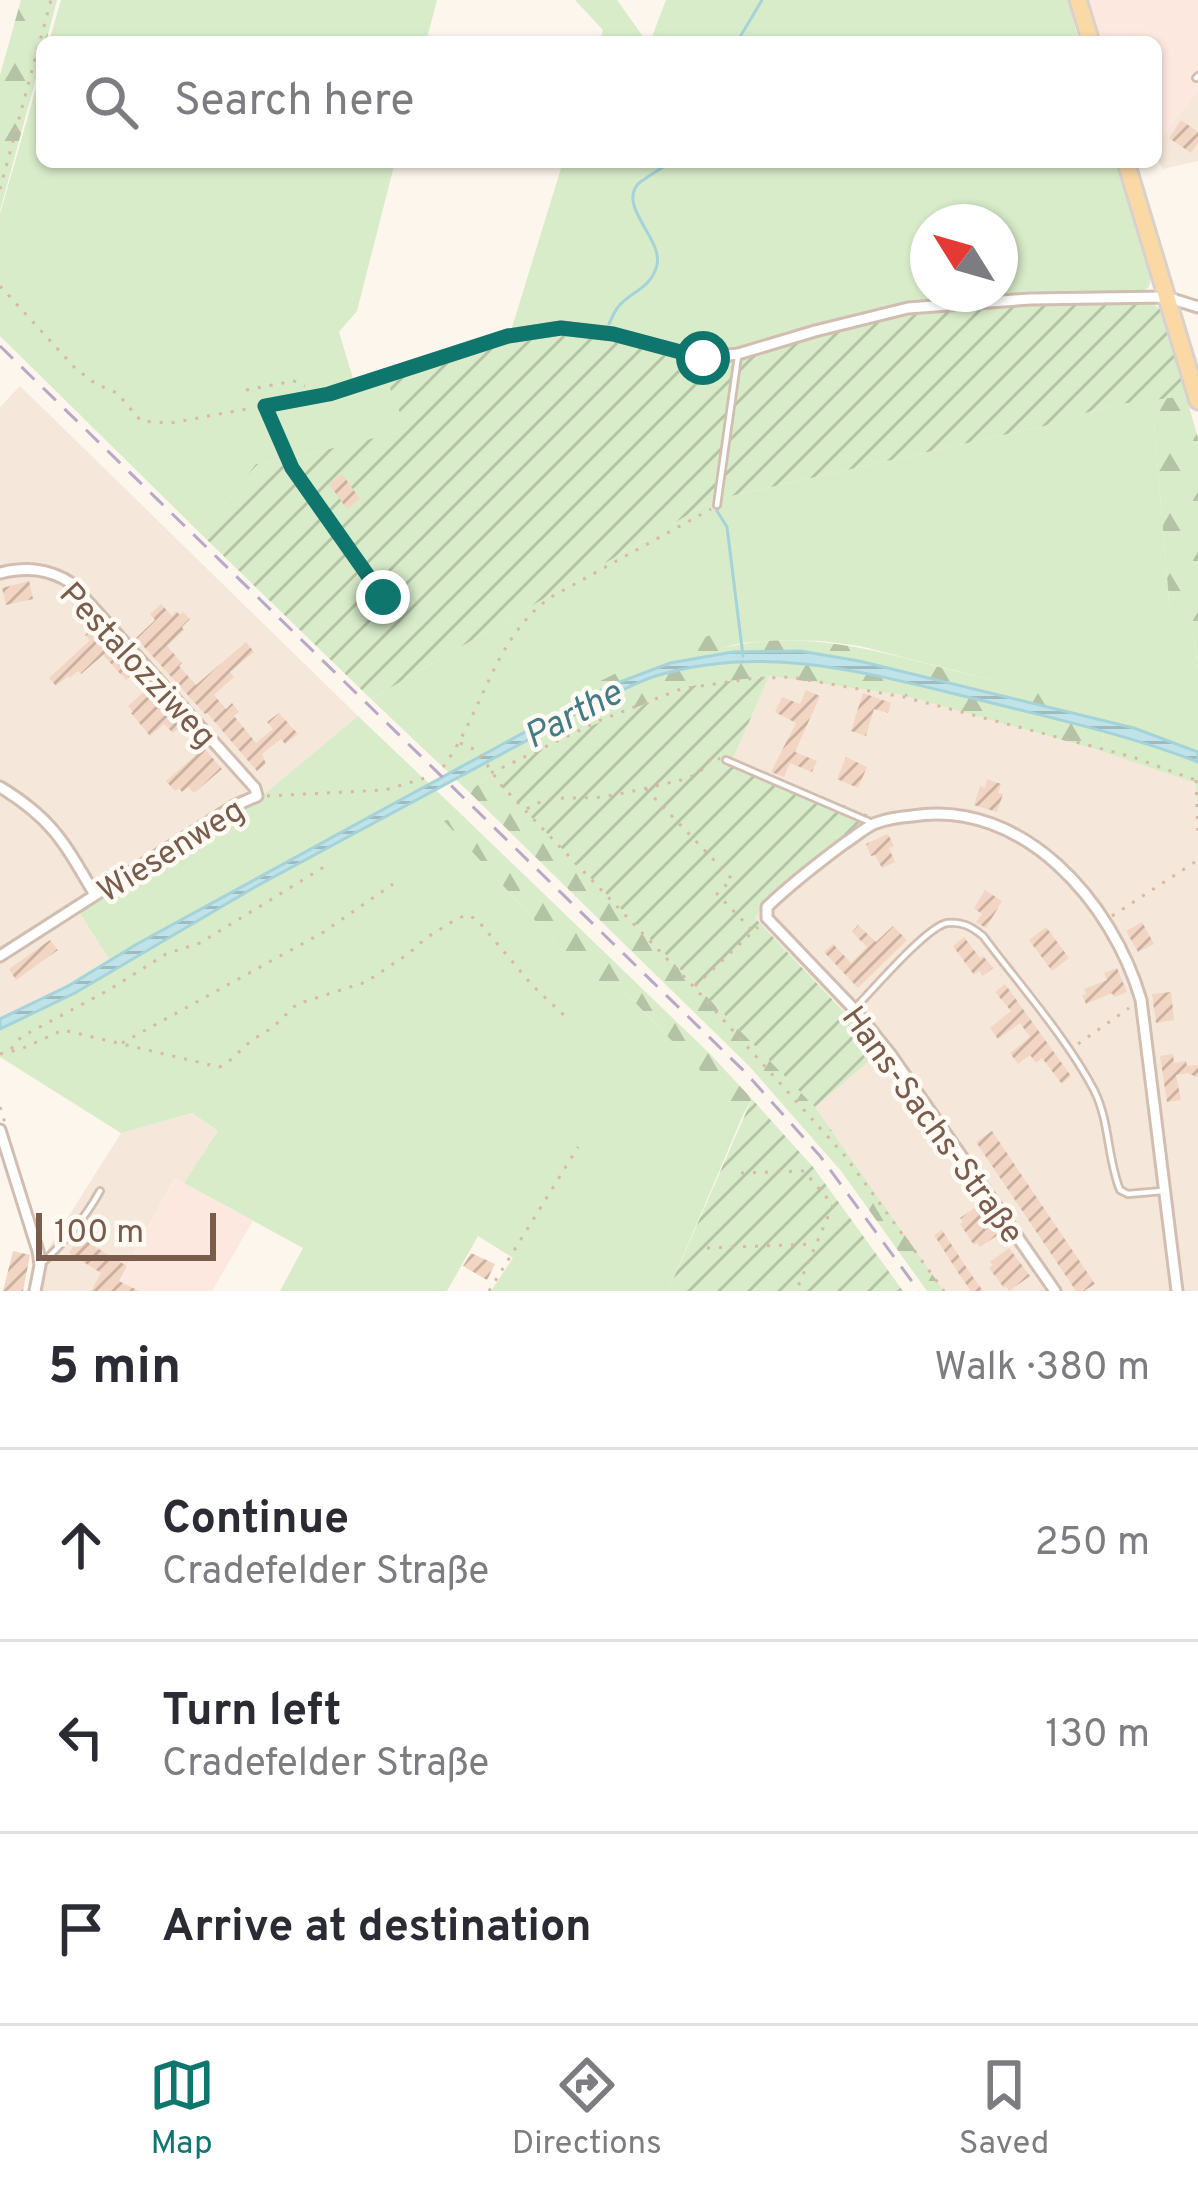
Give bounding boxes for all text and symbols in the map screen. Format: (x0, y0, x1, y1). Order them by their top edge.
search box (36, 36, 1162, 168)
icon: search (78, 69, 144, 135)
text: Search here (174, 74, 414, 131)
north arrow (910, 204, 1018, 312)
route start (676, 331, 730, 385)
route end (356, 570, 410, 624)
street label: Pestalozziweg (49, 575, 224, 758)
water label: Parthe (517, 672, 631, 761)
street label: Wiesenweg (91, 791, 253, 914)
street label: Hans-Sachs-Straße (830, 999, 1031, 1253)
scale bar (36, 1207, 216, 1260)
text: 100 m (54, 1213, 144, 1255)
text: 5 min (48, 1337, 181, 1402)
text: Walk · 380 m (934, 1345, 1150, 1394)
text: Continue (162, 1492, 349, 1549)
icon: ahead (48, 1512, 114, 1578)
text: 250 m (1035, 1520, 1150, 1569)
text: Cradefelder Straße (162, 1549, 489, 1598)
text: Turn left (162, 1684, 341, 1741)
icon: left (48, 1704, 114, 1770)
text: 130 m (1045, 1712, 1150, 1761)
text: Cradefelder Straße (162, 1741, 489, 1790)
icon: arrive (48, 1896, 114, 1962)
text: Arrive at destination (162, 1900, 592, 1957)
tab: Map (149, 2052, 215, 2166)
tab: Directions (512, 2052, 662, 2166)
tab: Saved (959, 2052, 1049, 2166)

